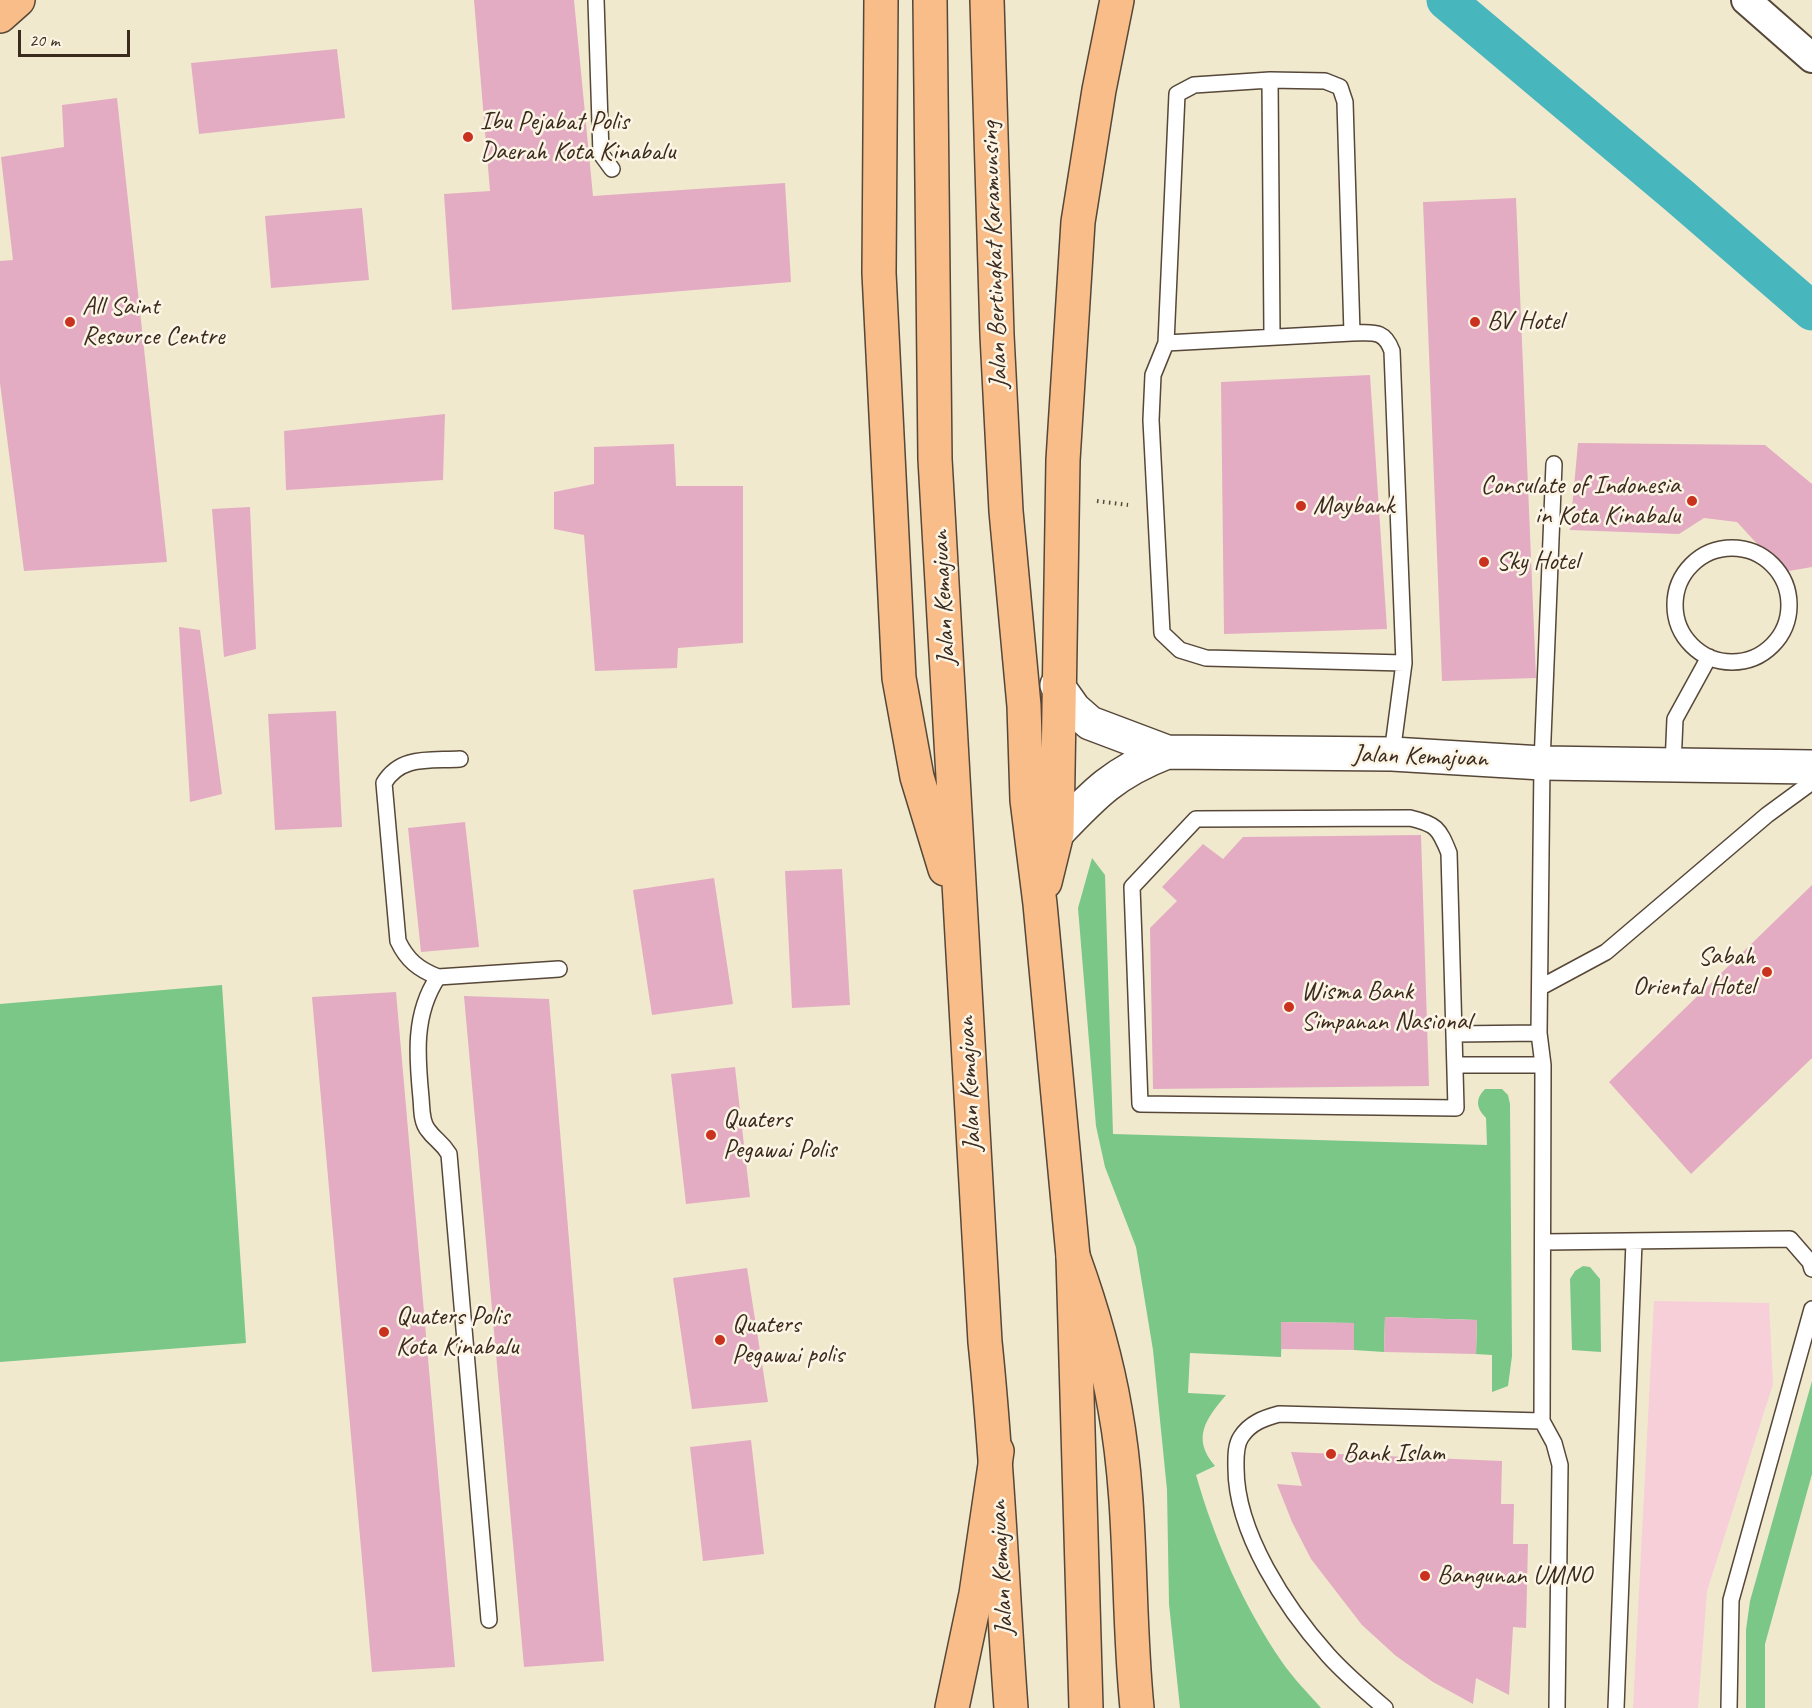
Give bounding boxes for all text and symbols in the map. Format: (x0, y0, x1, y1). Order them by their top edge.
scale bar (21, 18, 134, 56)
text: 20 m (29, 29, 60, 51)
place label: Ibu Pejabat Polis Daerah Kota Kinabalu (480, 106, 675, 168)
street label: Jalan Bertingkat Karamunsing (975, 121, 1015, 389)
marker: Ibu Pejabat Polis Daerah Kota Kinabalu (461, 130, 475, 144)
place label: All Saint Resource Centre (82, 291, 224, 352)
place label: BV Hotel (1487, 306, 1564, 338)
marker: All Saint Resource Centre (63, 315, 77, 329)
marker: BV Hotel (1468, 315, 1482, 329)
place label: Consulate of Indonesia in Kota Kinabalu (1480, 470, 1680, 532)
place label: Maybank (1313, 490, 1394, 522)
marker: Consulate of Indonesia in Kota Kinabalu (1685, 494, 1699, 508)
marker: Maybank (1294, 499, 1308, 513)
street label: Jalan Kemajuan (925, 530, 963, 666)
place label: Sky Hotel (1496, 546, 1579, 578)
marker: Sky Hotel (1477, 555, 1491, 569)
street label: Jalan Kemajuan (1352, 739, 1488, 775)
place label: Sabah Oriental Hotel (1632, 941, 1755, 1002)
marker: Sabah Oriental Hotel (1760, 965, 1774, 979)
place label: Wisma Bank Simpanan Nasional (1301, 976, 1471, 1038)
marker: Wisma Bank Simpanan Nasional (1282, 1000, 1296, 1014)
street label: Jalan Kemajuan (951, 1016, 989, 1152)
place label: Quaters Pegawai Polis (723, 1104, 836, 1166)
marker: Quaters Pegawai Polis (704, 1128, 718, 1142)
place label: Quaters Polis Kota Kinabalu (396, 1301, 518, 1362)
place label: Quaters Pegawai polis (732, 1309, 844, 1370)
marker: Quaters Polis Kota Kinabalu (377, 1325, 391, 1339)
marker: Quaters Pegawai polis (713, 1333, 727, 1347)
place label: Bank Islam (1343, 1438, 1445, 1470)
marker: Bank Islam (1324, 1447, 1338, 1461)
street label: Jalan Kemajuan (983, 1500, 1021, 1636)
place label: Bangunan UMNO (1437, 1560, 1592, 1592)
marker: Bangunan UMNO (1418, 1569, 1432, 1583)

